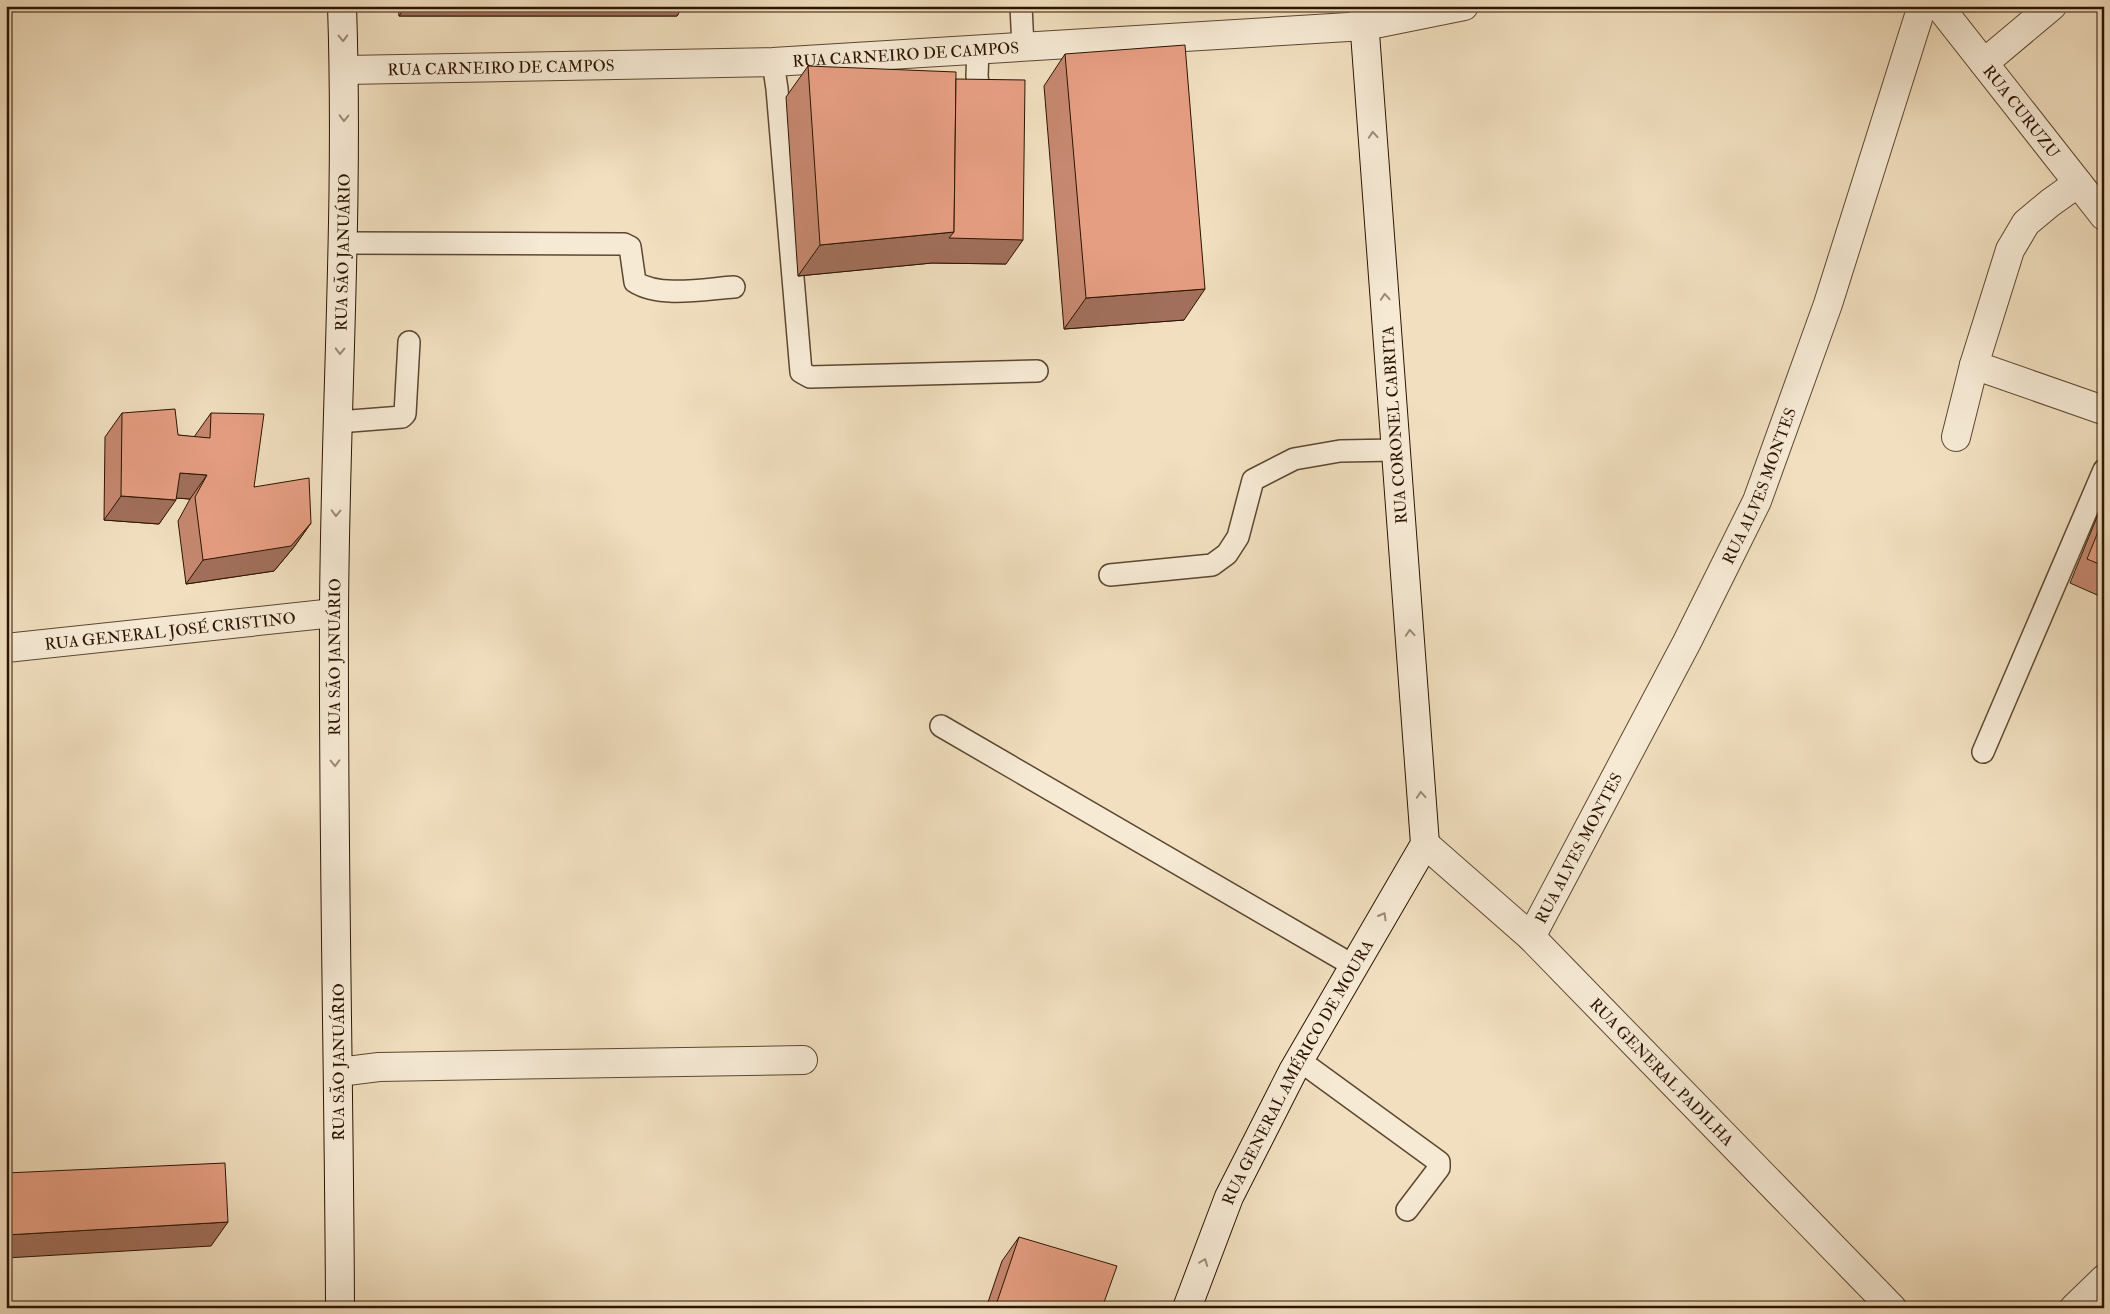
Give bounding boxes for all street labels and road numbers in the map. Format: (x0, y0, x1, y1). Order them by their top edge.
street label: RUA CARNEIRO DE CAMPOS (792, 38, 1020, 72)
street label: RUA CARNEIRO DE CAMPOS (387, 56, 615, 80)
street label: RUA CURUZU (1978, 62, 2064, 163)
street label: RUA SÃO JANUÁRIO (331, 173, 355, 331)
street label: RUA CORONEL CABRITA (1378, 325, 1412, 525)
street label: RUA ALVES MONTES (1718, 405, 1801, 568)
street label: RUA SÃO JANUÁRIO (324, 578, 346, 736)
street label: RUA GENERAL JOSÉ CRISTINO (44, 608, 297, 655)
street label: RUA ALVES MONTES (1531, 769, 1627, 927)
street label: RUA GENERAL AMÉRICO DE MOURA (1218, 936, 1378, 1208)
street label: RUA SÃO JANUÁRIO (328, 983, 350, 1141)
street label: RUA GENERAL PADILHA (1585, 994, 1738, 1150)

